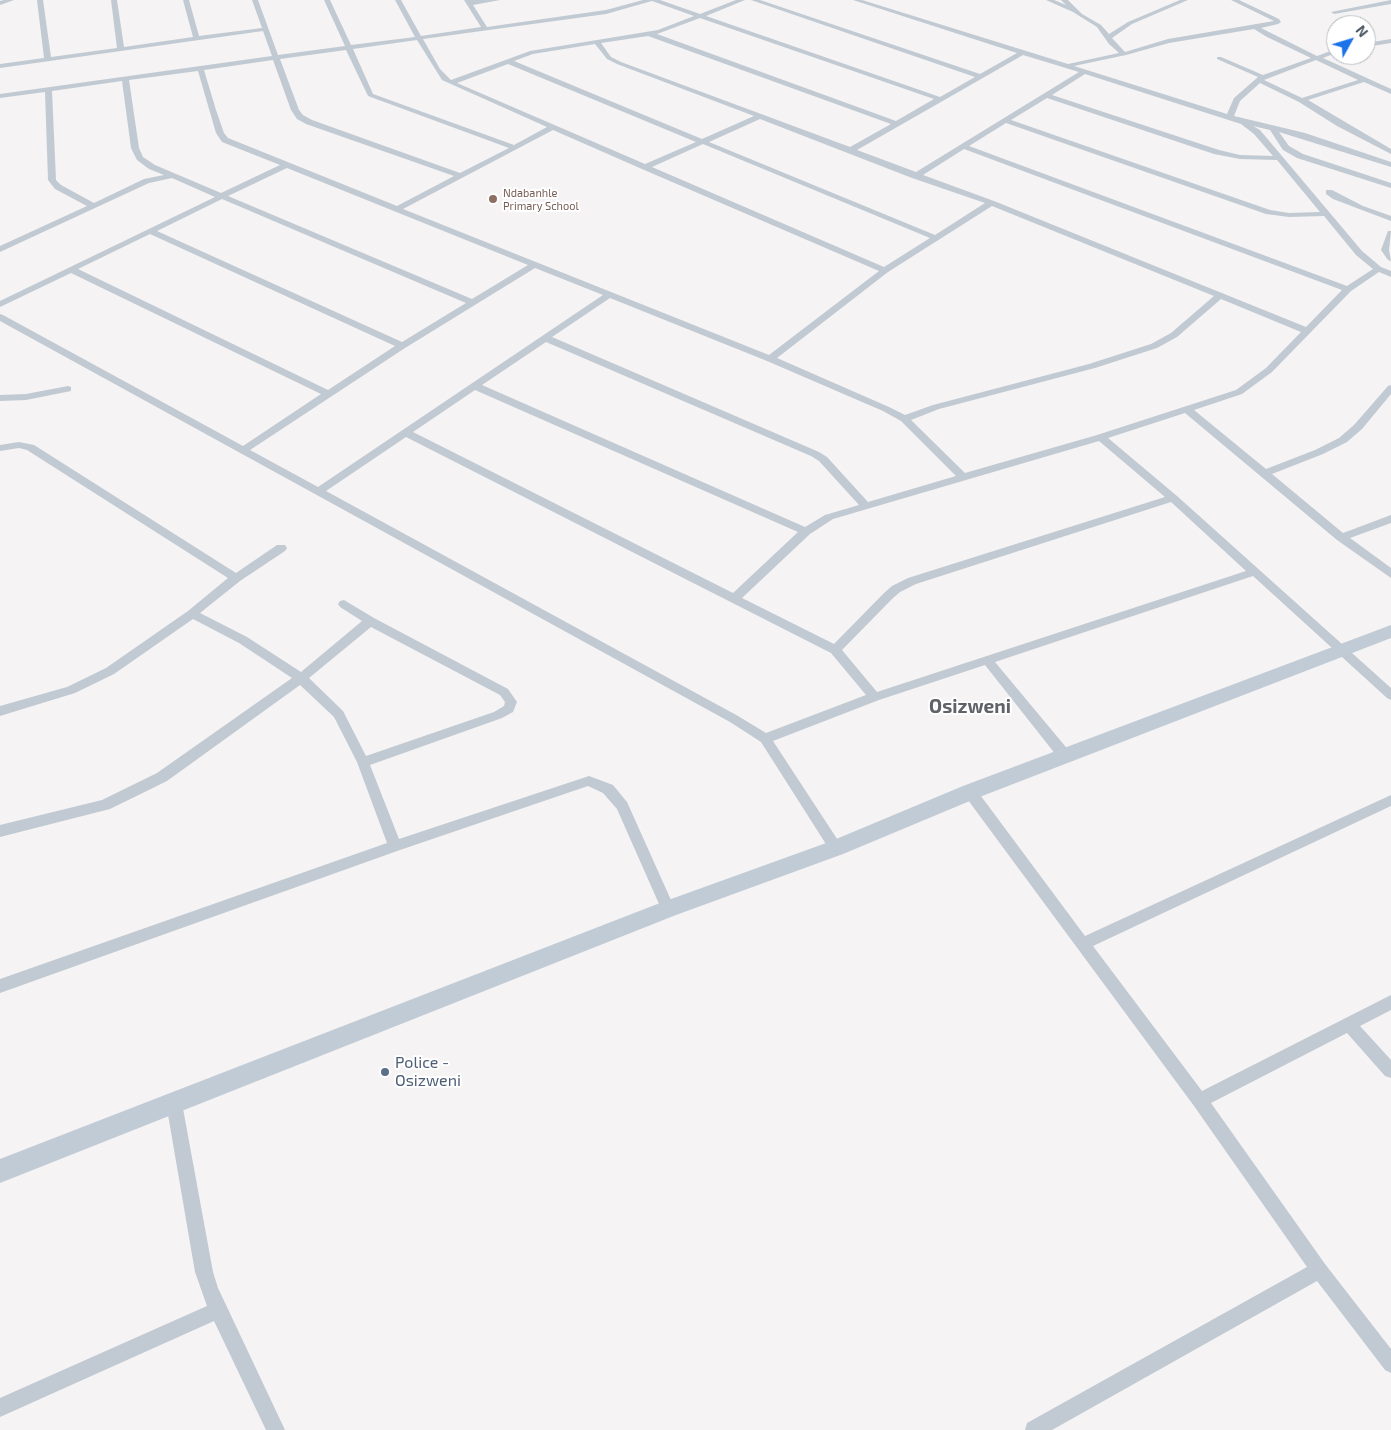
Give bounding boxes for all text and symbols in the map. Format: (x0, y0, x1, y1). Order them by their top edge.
north arrow (1326, 15, 1376, 65)
text: N (1352, 22, 1372, 40)
place label: Ndabanhle Primary School (503, 186, 579, 212)
marker: Ndabanhle Primary School (487, 193, 499, 205)
district label: Osizweni (929, 696, 1011, 718)
place label: Police - Osizweni (395, 1053, 461, 1091)
marker: Police - Osizweni (379, 1066, 391, 1078)

